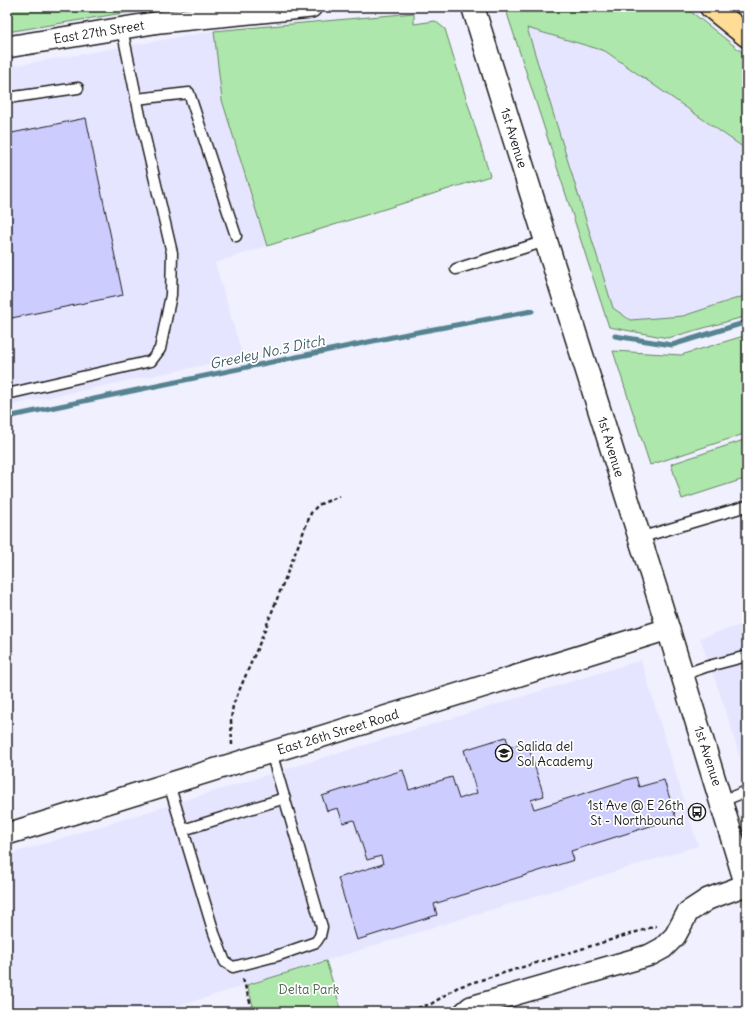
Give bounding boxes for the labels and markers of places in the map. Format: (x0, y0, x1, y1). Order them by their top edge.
place label: Salida del Sol Academy (517, 738, 593, 770)
school or university icon: Salida del Sol Academy (494, 743, 514, 763)
place label: 1st Ave @ E 26th St - Northbound (587, 797, 684, 829)
bus stop icon: 1st Ave @ E 26th St - Northbound (687, 802, 707, 822)

